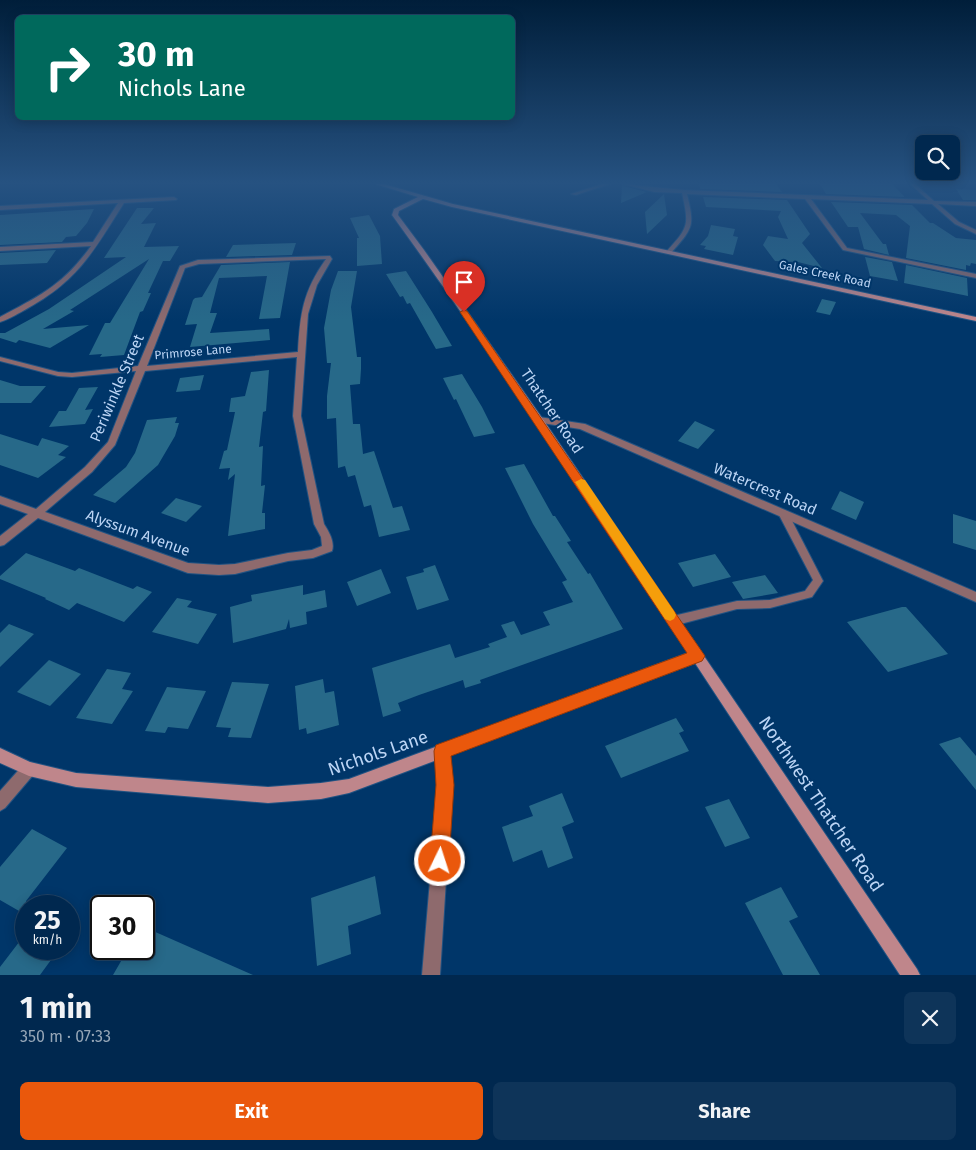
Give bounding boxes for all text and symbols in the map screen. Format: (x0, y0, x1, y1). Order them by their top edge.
text: 30 m (118, 33, 195, 75)
icon: right (35, 35, 100, 100)
text: Nichols Lane (118, 75, 246, 102)
map controls (915, 135, 960, 180)
button: search (915, 135, 960, 180)
street label: Gales Creek Road (778, 257, 872, 291)
pin (443, 261, 485, 312)
icon: arrive (450, 268, 478, 296)
street label: Periwinkle Street (86, 331, 148, 444)
street label: Primrose Lane (154, 342, 232, 362)
street label: Thatcher Road (517, 365, 587, 457)
street label: Watercrest Road (711, 459, 819, 519)
street label: Alyssum Avenue (84, 506, 192, 560)
street label: Northwest Thatcher Road (754, 712, 888, 896)
street label: Nichols Lane (325, 726, 431, 780)
position arrow (413, 834, 465, 886)
speed limit sign: 30 (90, 895, 155, 960)
text: 25 (34, 906, 61, 936)
text: km/h (33, 933, 62, 947)
text: 1 min (20, 990, 92, 1026)
button: close (904, 992, 956, 1044)
text: 350 m · 07:33 (20, 1027, 111, 1046)
button: Exit (20, 1082, 483, 1140)
button: Share (493, 1082, 956, 1140)

